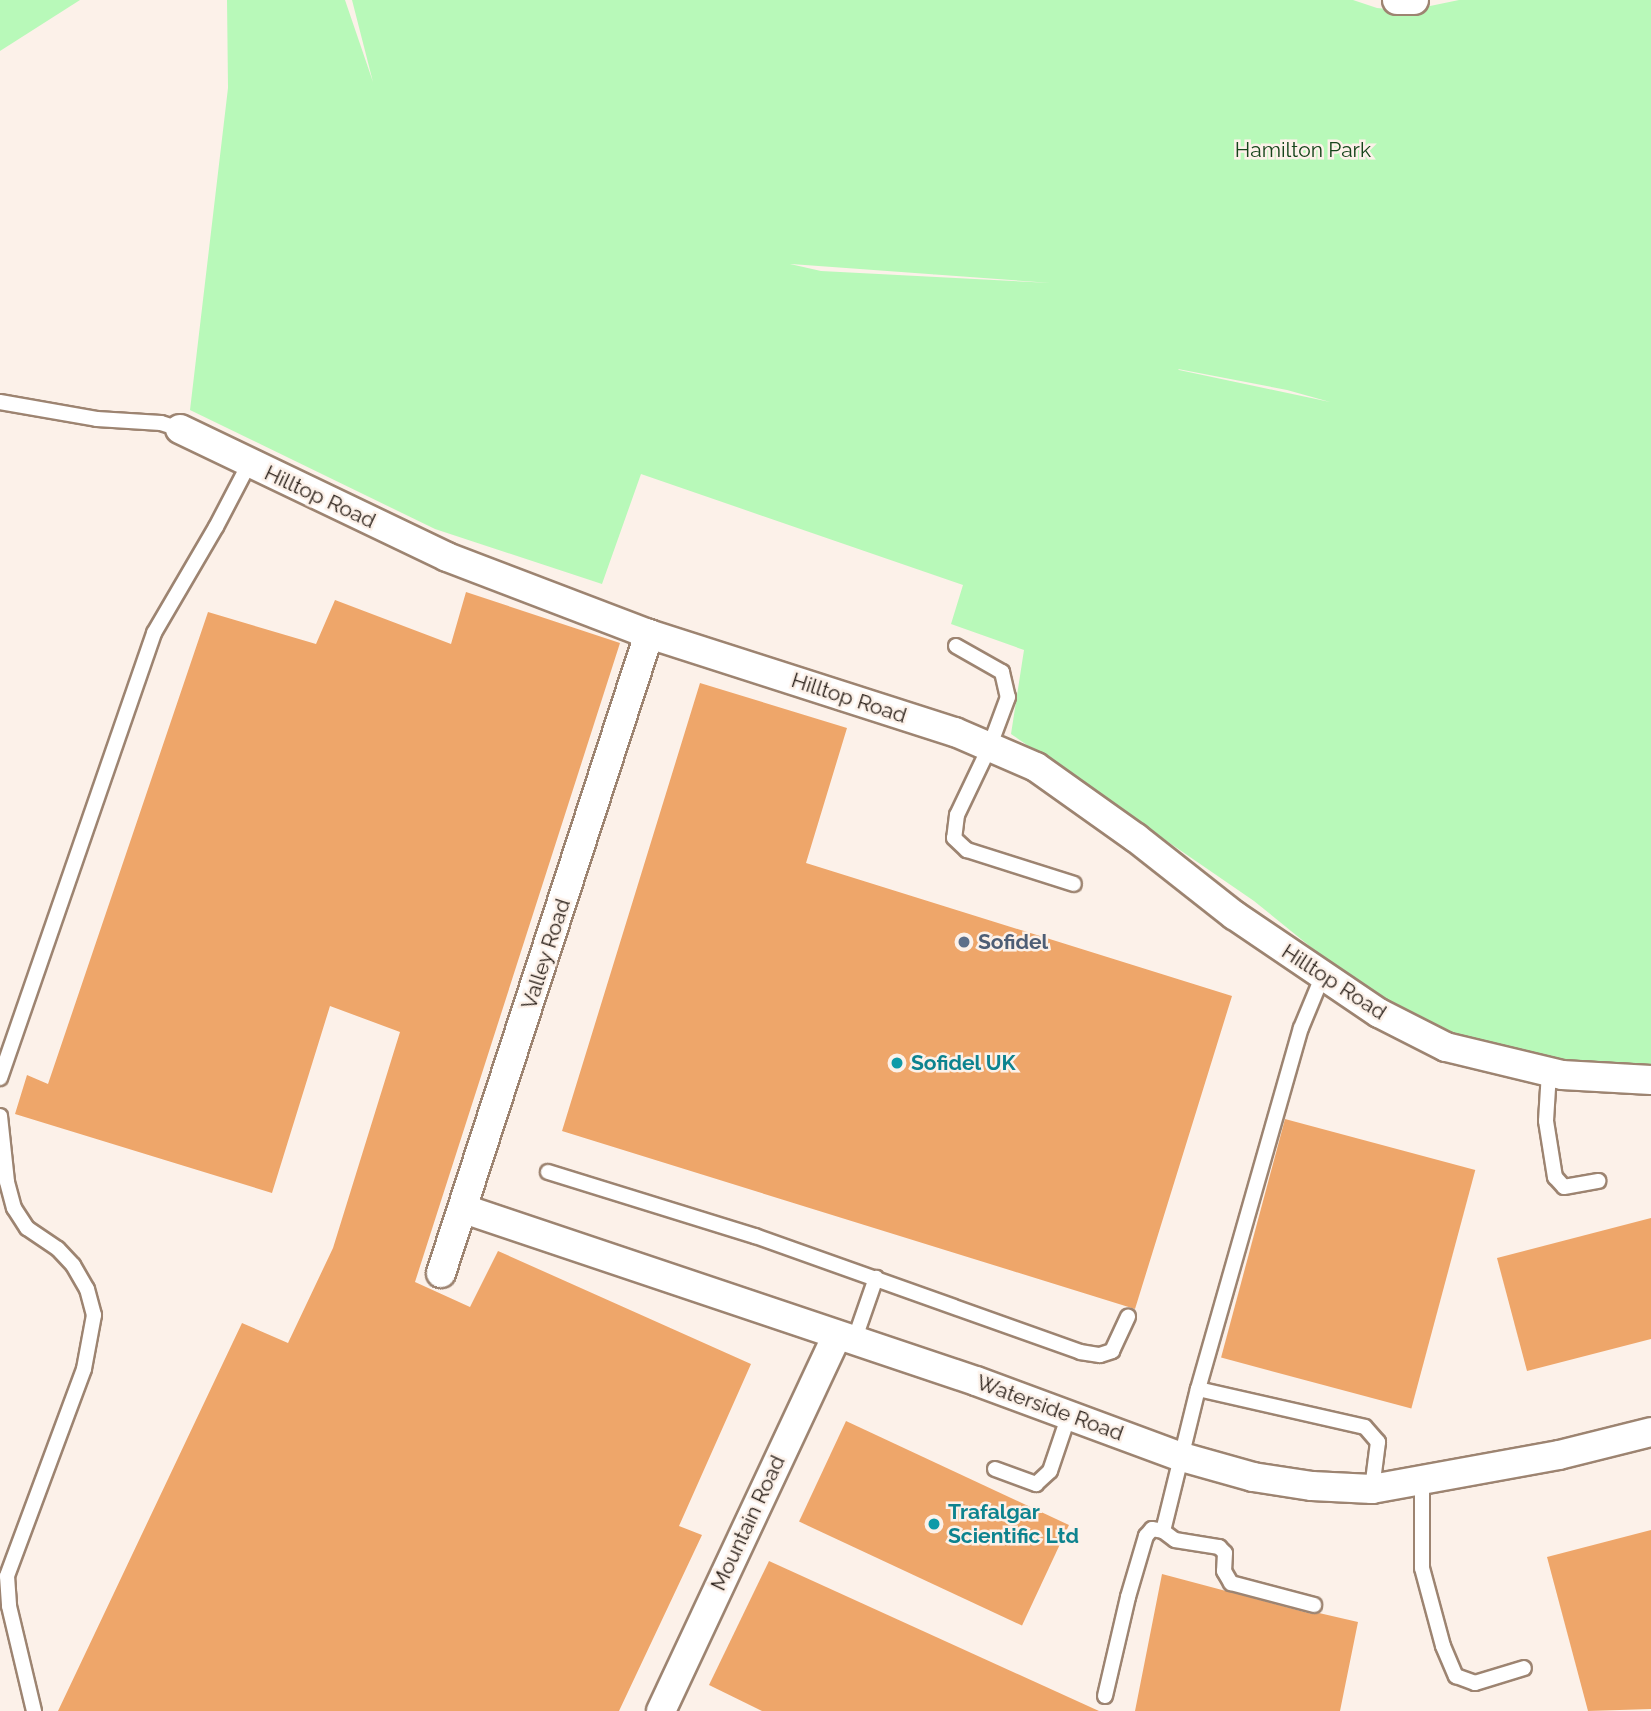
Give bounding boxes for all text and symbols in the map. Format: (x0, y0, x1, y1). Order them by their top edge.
park label: Hamilton Park (1235, 137, 1371, 163)
street label: Hilltop Road (261, 460, 379, 534)
street label: Hilltop Road (788, 668, 910, 728)
street label: Valley Road (516, 895, 576, 1013)
place label: Sofidel (978, 929, 1048, 955)
marker: Sofidel (956, 934, 972, 950)
street label: Hilltop Road (1277, 939, 1391, 1025)
place label: Sofidel UK (911, 1050, 1016, 1076)
marker: Sofidel UK (889, 1055, 905, 1071)
street label: Waterside Road (973, 1370, 1127, 1446)
street label: Mountain Road (706, 1451, 790, 1595)
place label: Trafalgar Scientific Ltd (948, 1499, 1079, 1549)
marker: Trafalgar Scientific Ltd (926, 1516, 942, 1532)

